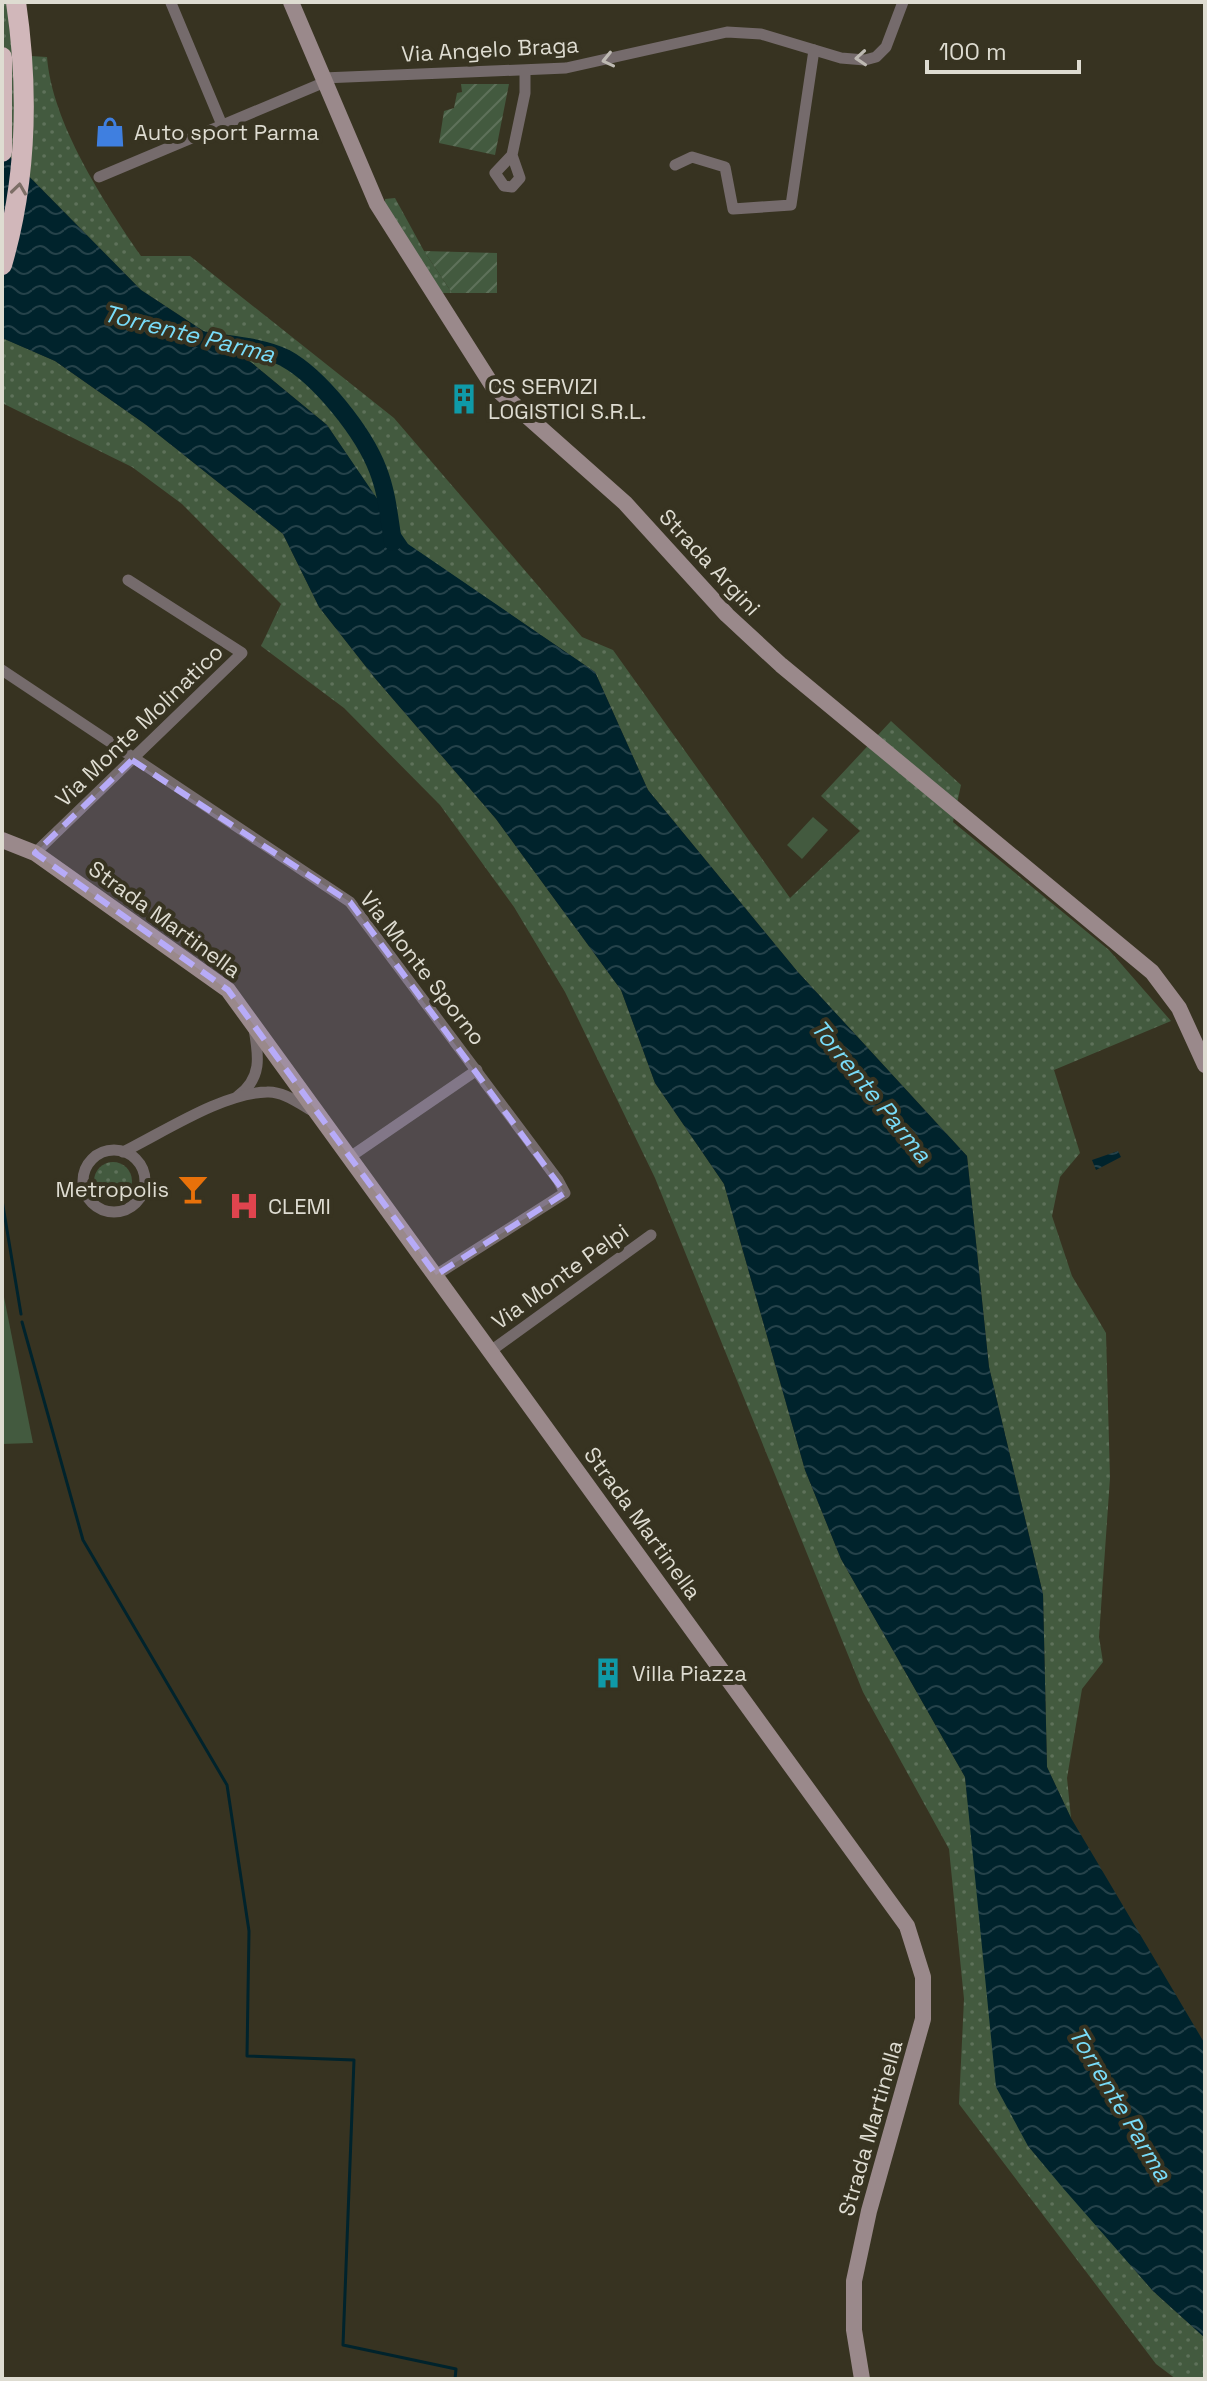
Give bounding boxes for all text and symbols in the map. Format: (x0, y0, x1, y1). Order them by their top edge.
scale bar (927, 24, 1079, 74)
street label: Via Angelo Braga (401, 30, 580, 68)
text: 100 m (939, 36, 1007, 67)
one-way arrow (854, 49, 867, 66)
one-way arrow (602, 51, 616, 68)
shop icon: Auto sport Parma (93, 115, 127, 149)
place label: Auto sport Parma (134, 118, 320, 146)
one-way arrow (10, 182, 27, 196)
water label: Torrente Parma (100, 297, 278, 370)
place label: CS SERVIZI LOGISTICI S.R.L. (488, 372, 647, 425)
building icon: CS SERVIZI LOGISTICI S.R.L. (447, 382, 481, 416)
street label: Strada Argini (653, 503, 767, 621)
street label: Via Monte Molinatico (49, 638, 229, 812)
street label: Strada Martinella (83, 854, 247, 984)
street label: Via Monte Sporno (354, 885, 492, 1051)
water label: Torrente Parma (804, 1013, 939, 1169)
bar icon: Metropolis (176, 1172, 210, 1206)
place label: Metropolis (56, 1175, 169, 1203)
hospital icon: CLEMI (227, 1189, 261, 1223)
place label: CLEMI (268, 1192, 331, 1220)
street label: Via Monte Pelpi (486, 1217, 634, 1335)
street label: Strada Martinella (578, 1441, 708, 1605)
building icon: Villa Piazza (591, 1656, 625, 1690)
place label: Villa Piazza (632, 1659, 747, 1687)
water label: Torrente Parma (1062, 2021, 1179, 2187)
street label: Strada Martinella (831, 2036, 909, 2219)

